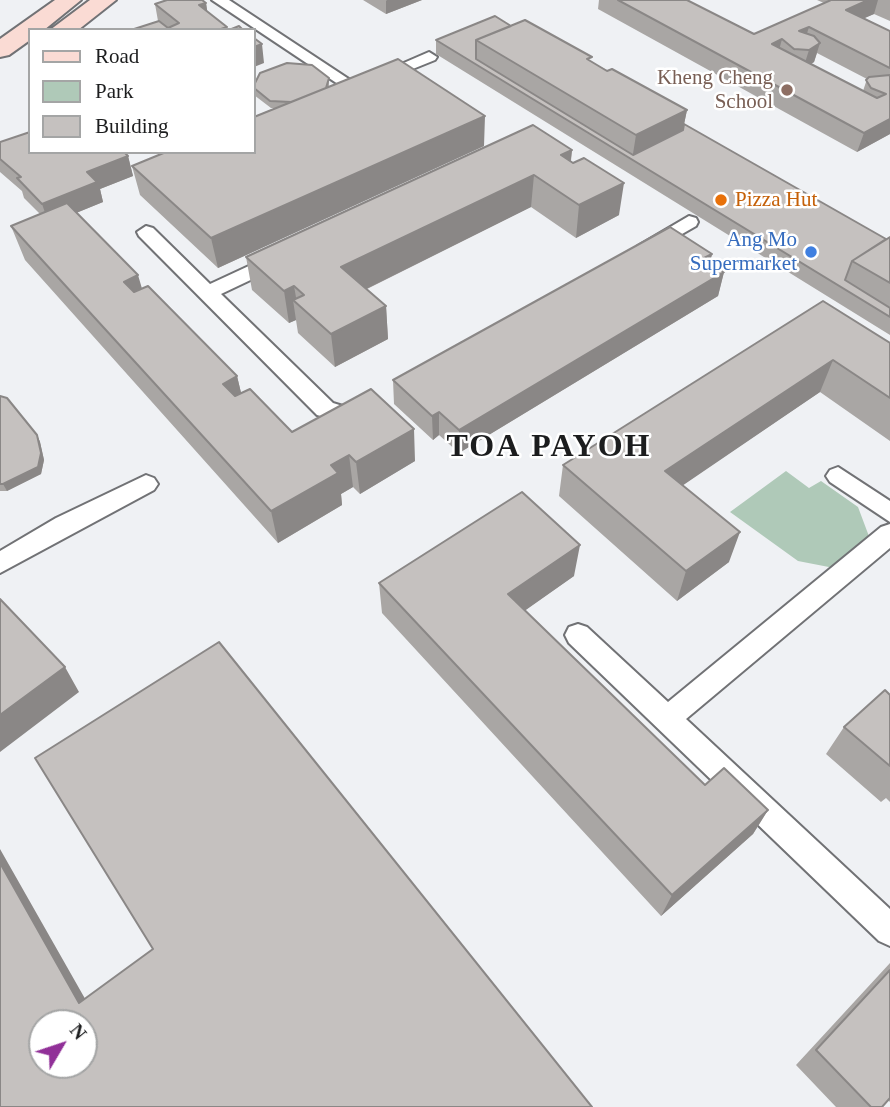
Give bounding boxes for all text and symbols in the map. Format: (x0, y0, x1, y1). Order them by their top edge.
legend (28, 28, 256, 154)
text: Road (95, 44, 139, 68)
place label: Kheng Cheng School (657, 65, 773, 115)
text: Park (95, 79, 134, 103)
marker: Kheng Cheng School (779, 82, 795, 98)
text: Building (95, 114, 169, 138)
place label: Pizza Hut (735, 187, 817, 213)
marker: Pizza Hut (713, 192, 729, 208)
place label: Ang Mo Supermarket (690, 227, 797, 277)
marker: Ang Mo Supermarket (803, 244, 819, 260)
district label: TOA PAYOH (448, 429, 650, 467)
north arrow (28, 1009, 98, 1079)
text: N (66, 1020, 91, 1044)

